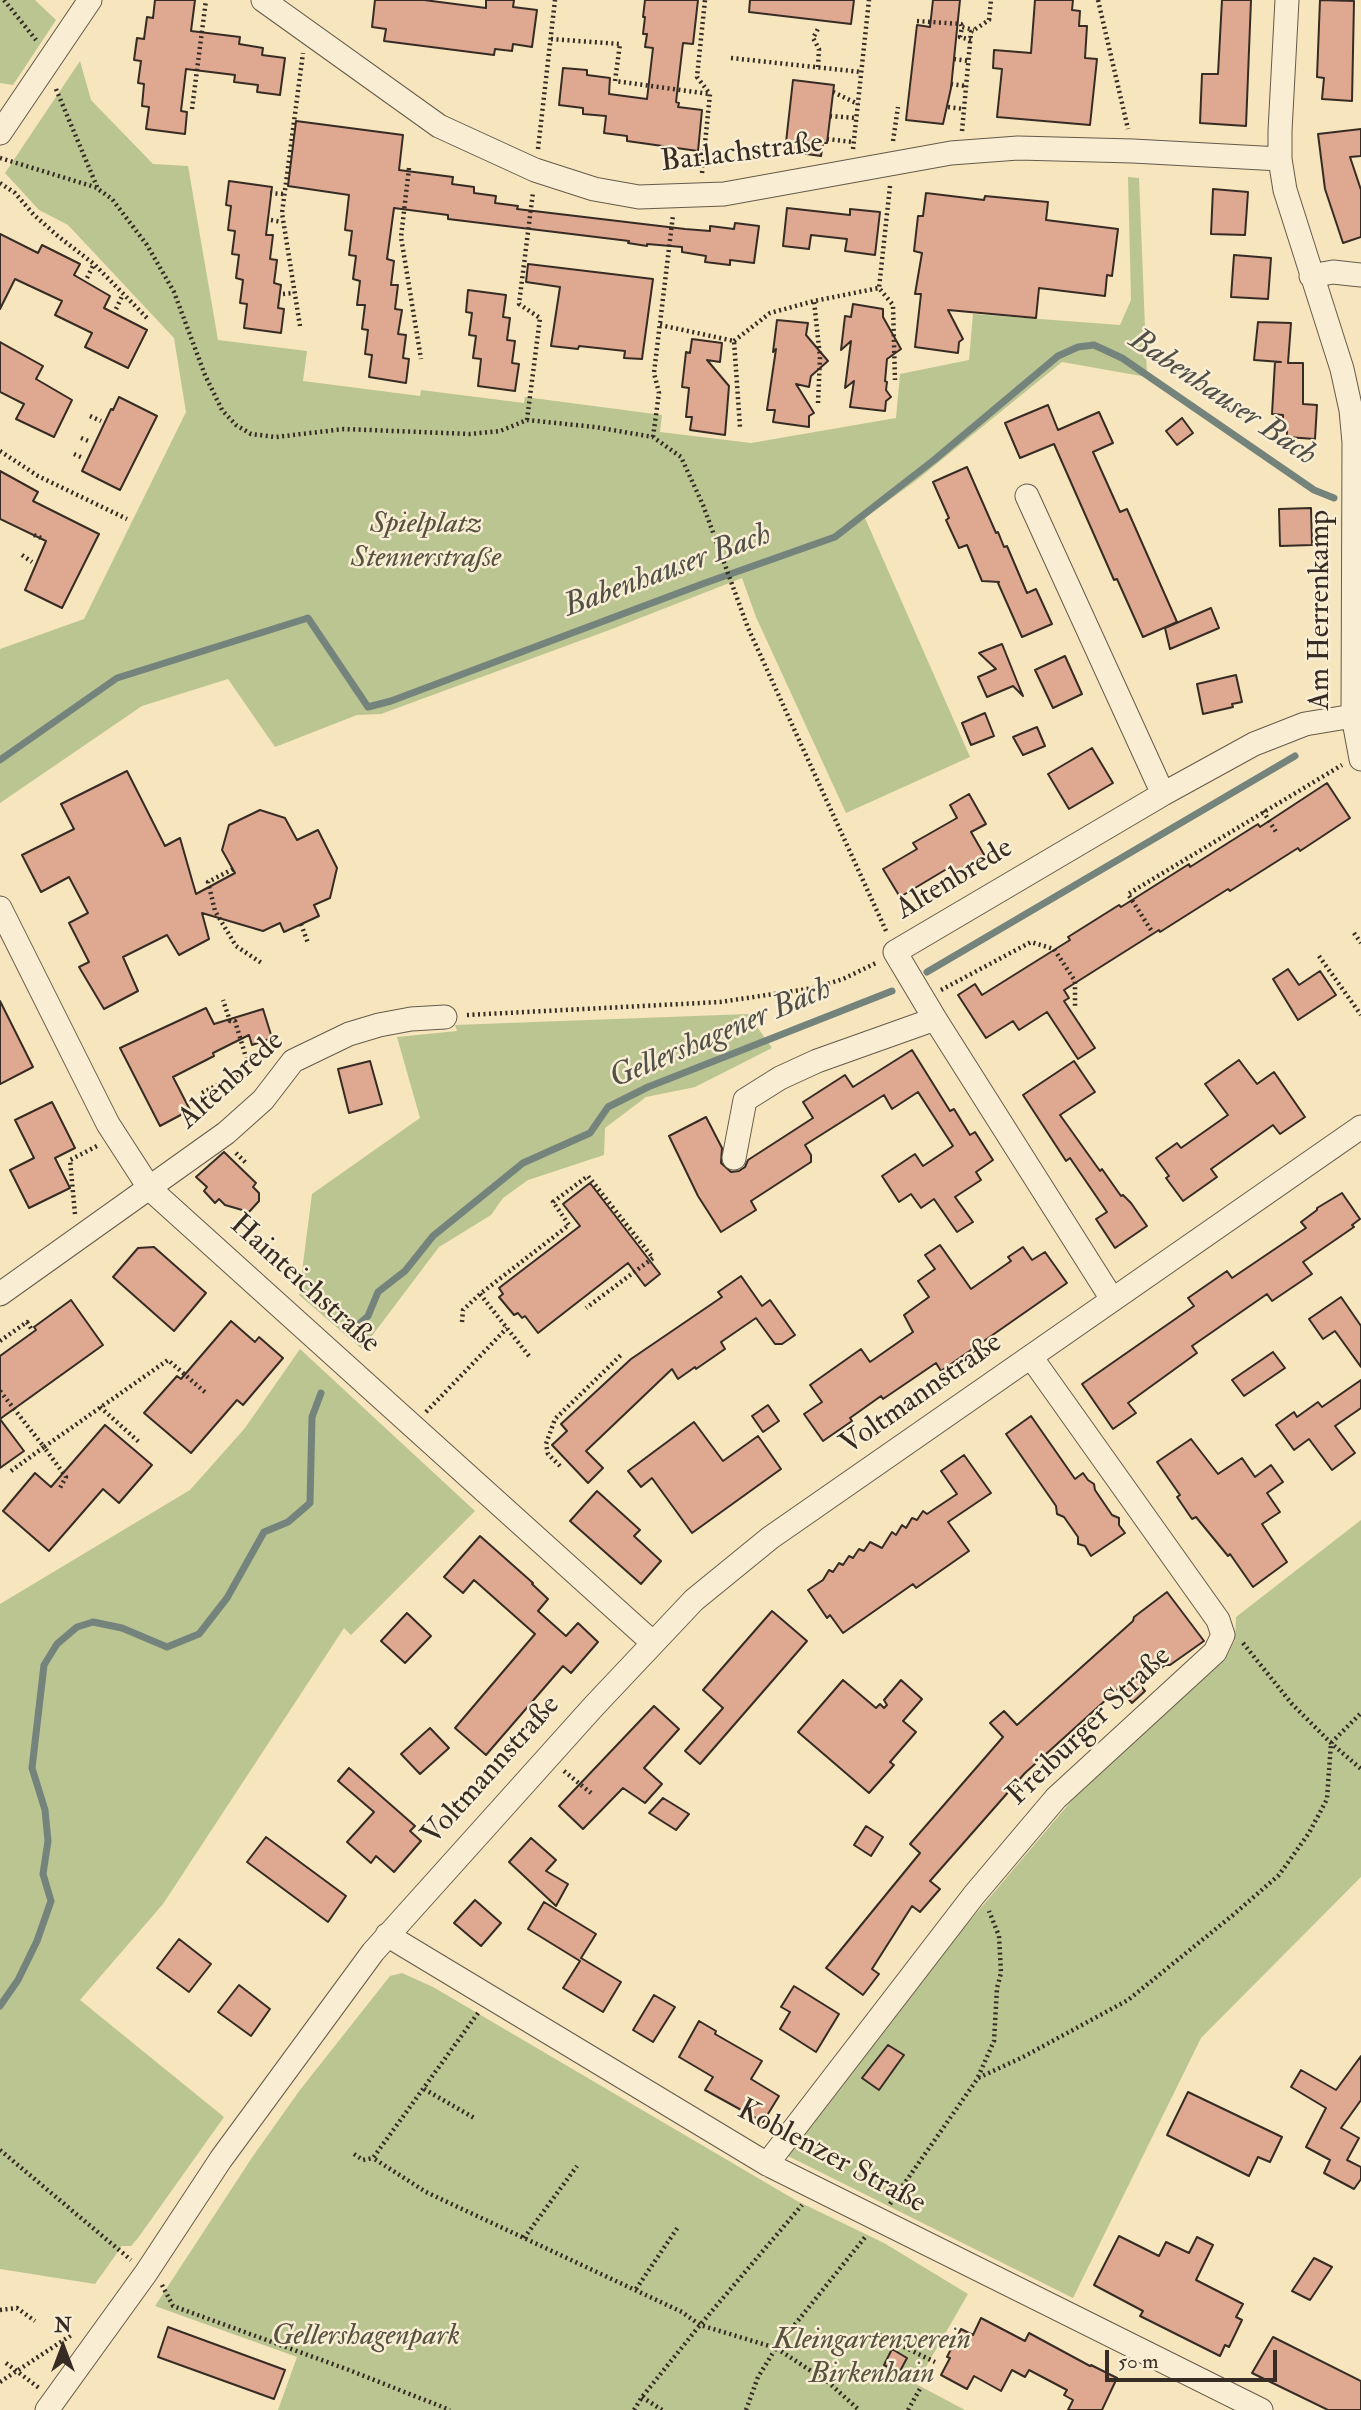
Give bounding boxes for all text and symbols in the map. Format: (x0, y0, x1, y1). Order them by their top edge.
street label: Barlachstraße (659, 126, 825, 182)
water label: Babenhauser Bach (1121, 322, 1323, 476)
park label: Spielplatz Stennerstraße (351, 508, 501, 578)
street label: Am Herrenkamp (1304, 510, 1340, 710)
water label: Babenhauser Bach (559, 517, 777, 627)
street label: Altenbrede (890, 831, 1020, 929)
water label: Gellershagener Bach (605, 971, 837, 1099)
street label: Altenbrede (172, 1024, 292, 1138)
street label: Hainteichstraße (221, 1208, 387, 1362)
street label: Voltmannstraße (834, 1326, 1010, 1464)
street label: Freiburger Straße (1000, 1640, 1180, 1814)
street label: Voltmannstraße (415, 1689, 569, 1853)
street label: Koblenzer Straße (731, 2093, 931, 2223)
north arrow (28, 2312, 98, 2382)
text: N (54, 2314, 72, 2338)
park label: Gellershagenpark (272, 2320, 460, 2356)
park label: Kleingartenverein Birkenhain (773, 2324, 971, 2394)
scale bar (1109, 2336, 1280, 2380)
text: 50 m (1118, 2348, 1159, 2375)

